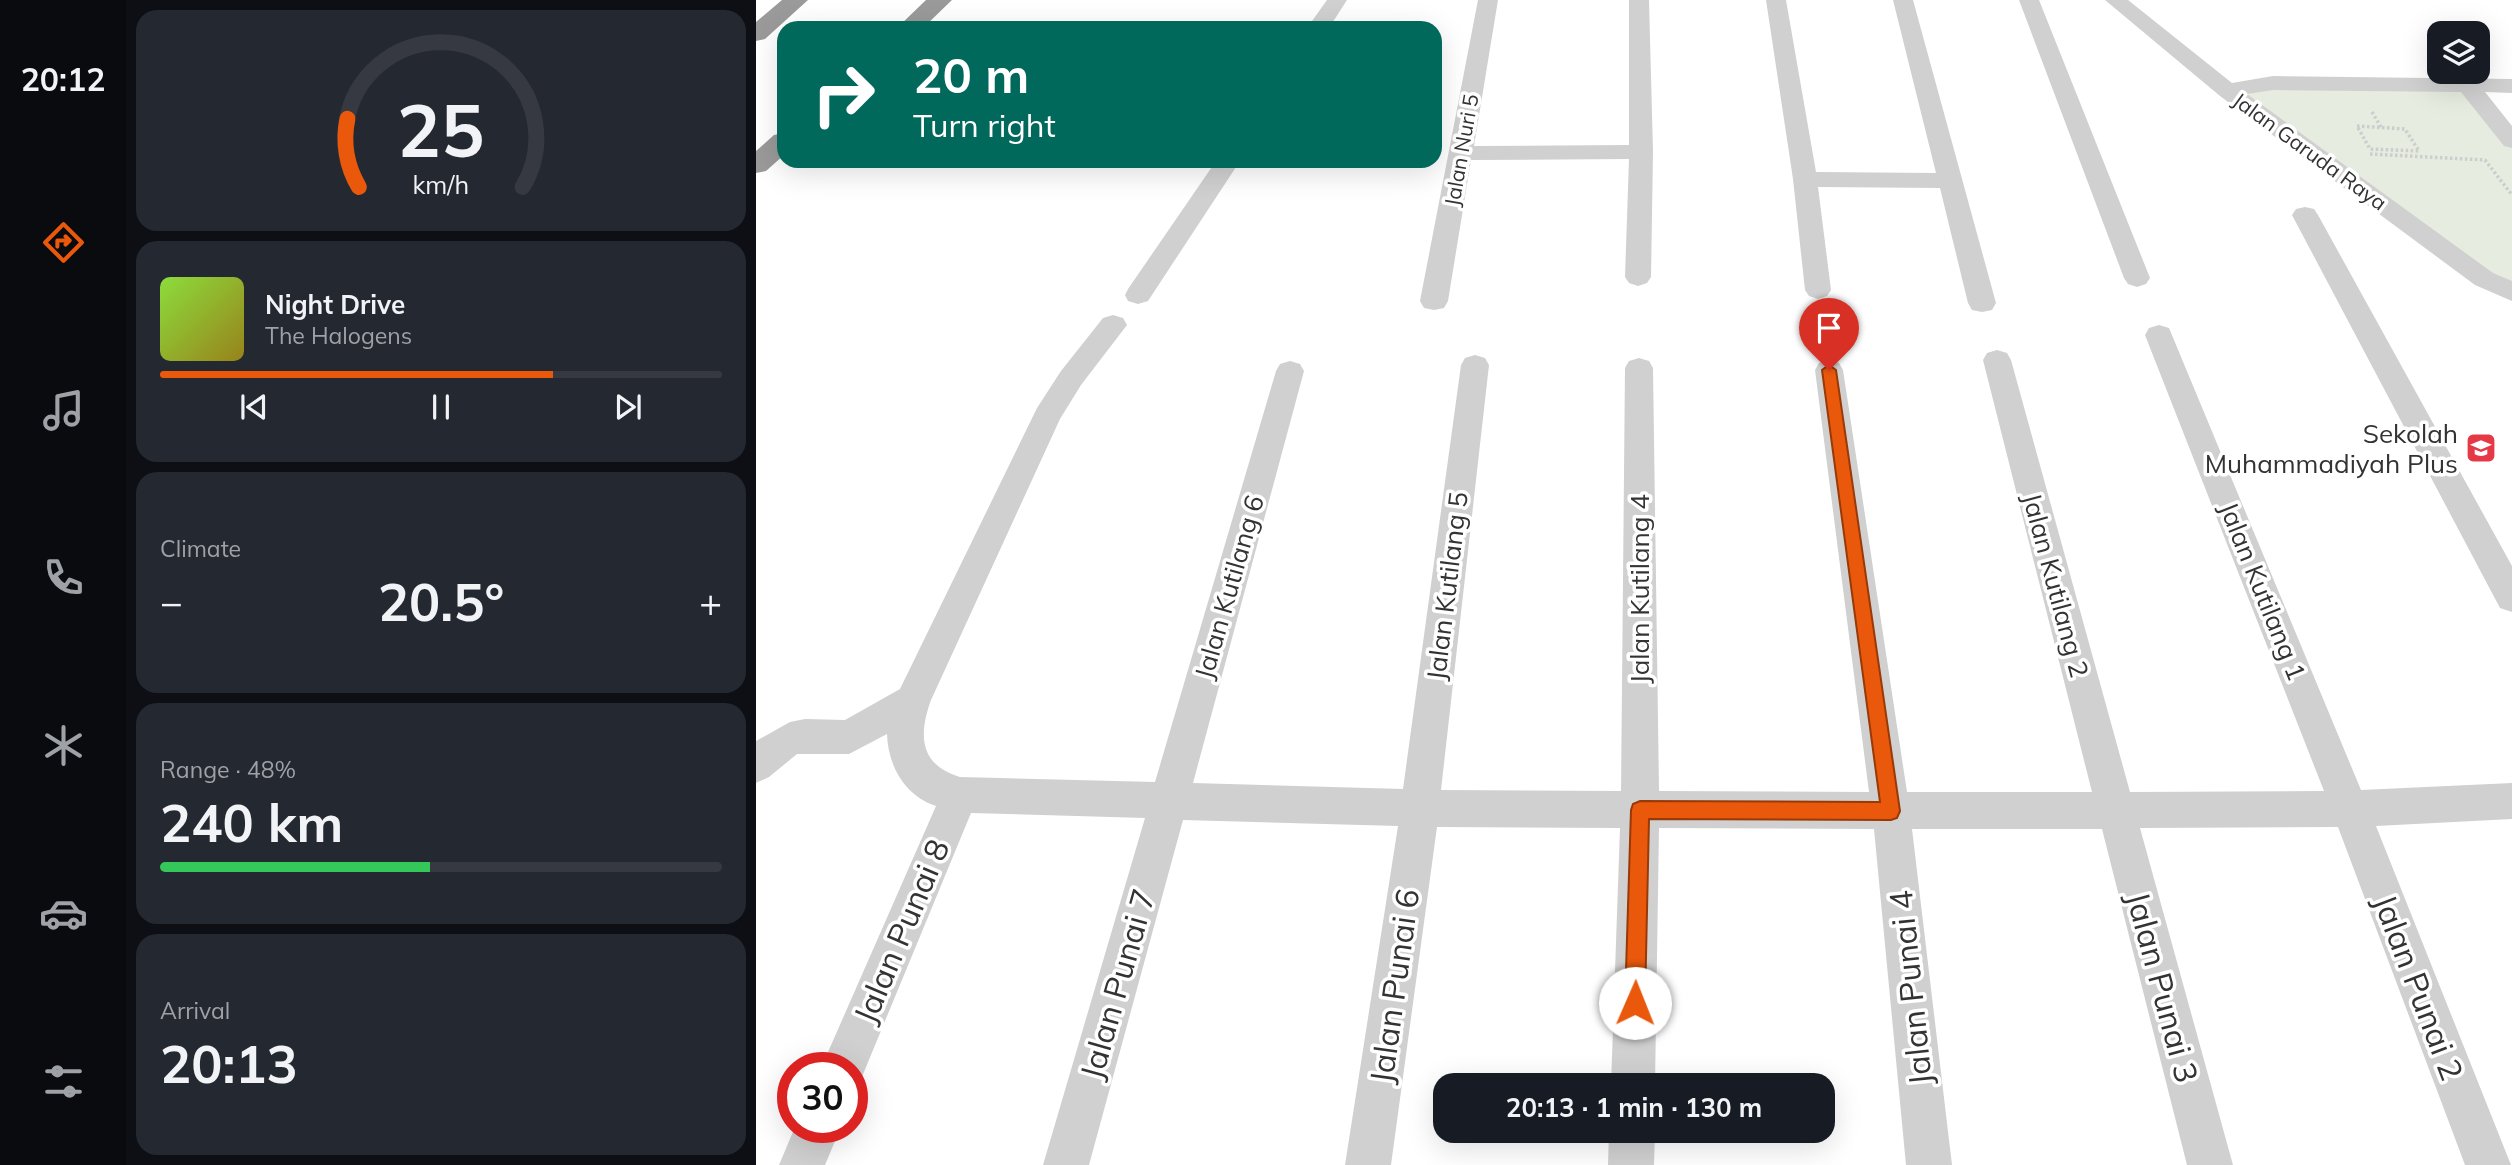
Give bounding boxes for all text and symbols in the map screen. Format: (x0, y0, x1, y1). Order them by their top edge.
map controls (2427, 21, 2490, 84)
button: layers (2427, 21, 2490, 84)
text: 20 m (913, 44, 1029, 105)
icon: right (798, 49, 889, 140)
text: 20:12 (21, 59, 105, 99)
text: 25 (397, 84, 485, 175)
street label: Jalan Garuda Raya (2228, 86, 2392, 216)
street label: Jalan Nuri 5 (1438, 92, 1484, 208)
text: Turn right (913, 105, 1056, 145)
text: km/h (413, 168, 469, 199)
icon: directions (39, 218, 88, 267)
text: Night Drive (265, 288, 405, 321)
pin (1799, 298, 1859, 370)
icon: arrive (1810, 309, 1848, 347)
text: The Halogens (265, 321, 412, 350)
icon: music (39, 386, 88, 435)
icon: previous (235, 388, 273, 426)
icon: pause (422, 388, 460, 426)
icon: next (609, 388, 647, 426)
place label: Sekolah Muhammadiyah Plus (2205, 417, 2458, 480)
school or university icon: Sekolah Muhammadiyah Plus (2464, 431, 2498, 465)
street label: Jalan Kutilang 2 (2016, 489, 2096, 681)
street label: Jalan Kutilang 5 (1419, 490, 1475, 682)
street label: Jalan Kutilang 6 (1187, 491, 1271, 683)
street label: Jalan Kutilang 4 (1623, 494, 1656, 684)
street label: Jalan Kutilang 1 (2212, 497, 2314, 685)
text: Climate (160, 534, 241, 563)
icon: phone (39, 553, 88, 602)
text: 20.5° (378, 569, 504, 634)
text: − (160, 578, 183, 626)
text: + (699, 578, 722, 626)
icon: climate (39, 721, 88, 770)
text: Range · 48% (160, 755, 296, 784)
text: 240 km (160, 790, 343, 855)
street label: Jalan Punai 8 (844, 833, 958, 1029)
street label: Jalan Punai 7 (1071, 884, 1163, 1084)
street label: Jalan Punai 6 (1361, 886, 1427, 1086)
street label: Jalan Punai 3 (2118, 887, 2208, 1087)
street label: Jalan Punai 2 (2365, 888, 2473, 1086)
icon: car (39, 889, 88, 938)
street label: Jalan Punai 4 (1880, 889, 1940, 1087)
position arrow (1598, 966, 1672, 1040)
text: Arrival (160, 996, 230, 1025)
text: 20:13 (160, 1031, 298, 1096)
speed limit sign: 30 (777, 1052, 868, 1143)
icon: filters (39, 1057, 88, 1106)
text: 20:13 · 1 min · 130 m (1506, 1091, 1762, 1124)

